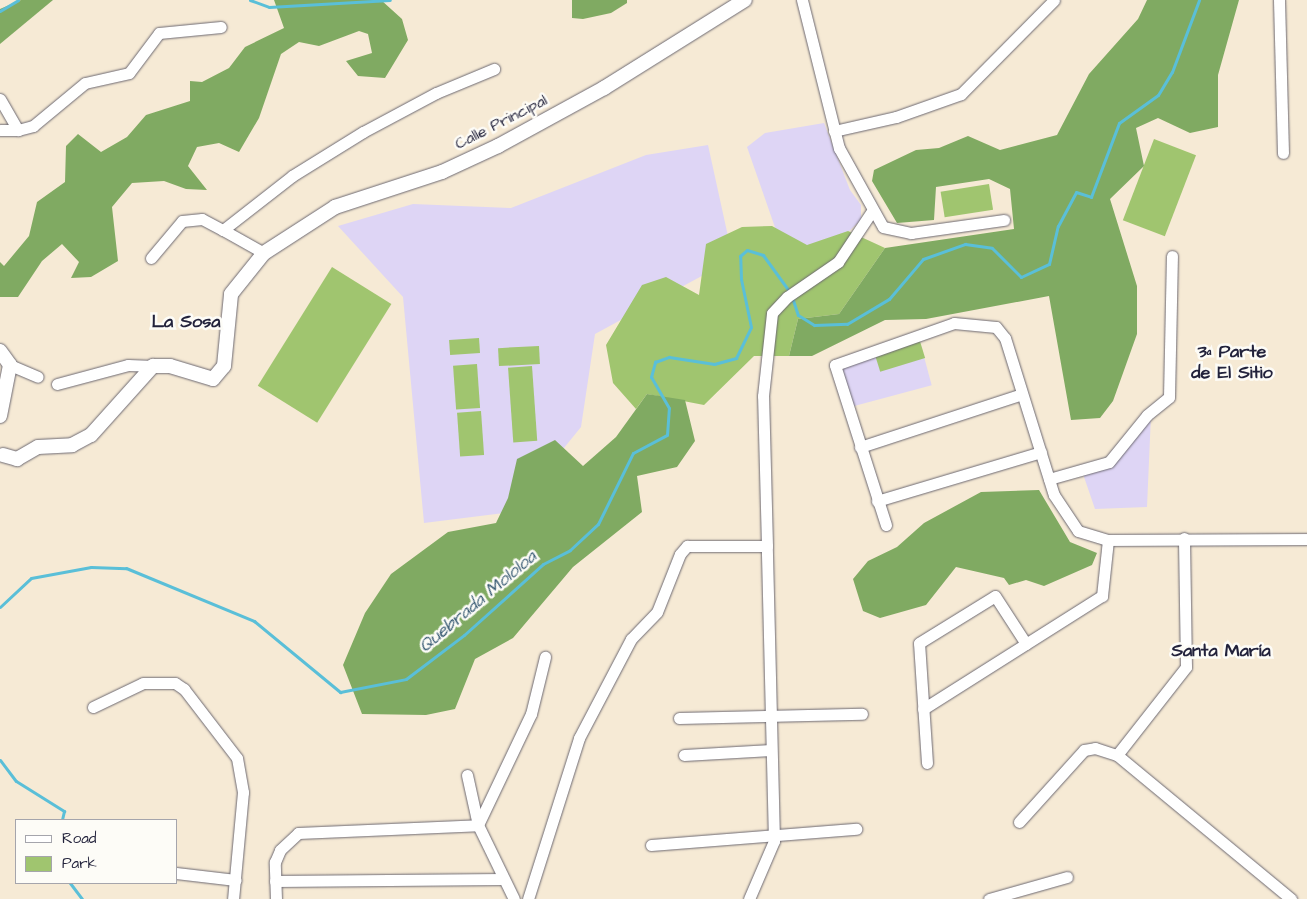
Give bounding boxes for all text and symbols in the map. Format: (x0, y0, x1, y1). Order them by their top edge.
street label: Calle Principal (452, 90, 550, 154)
district label: La Sosa (152, 311, 220, 333)
district label: 3ª Parte de El Sitio (1191, 342, 1273, 384)
water label: Quebrada Mololoa (415, 547, 541, 657)
district label: Santa María (1171, 640, 1271, 662)
legend (15, 819, 178, 884)
text: Road (62, 828, 96, 849)
text: Park (62, 853, 97, 874)

